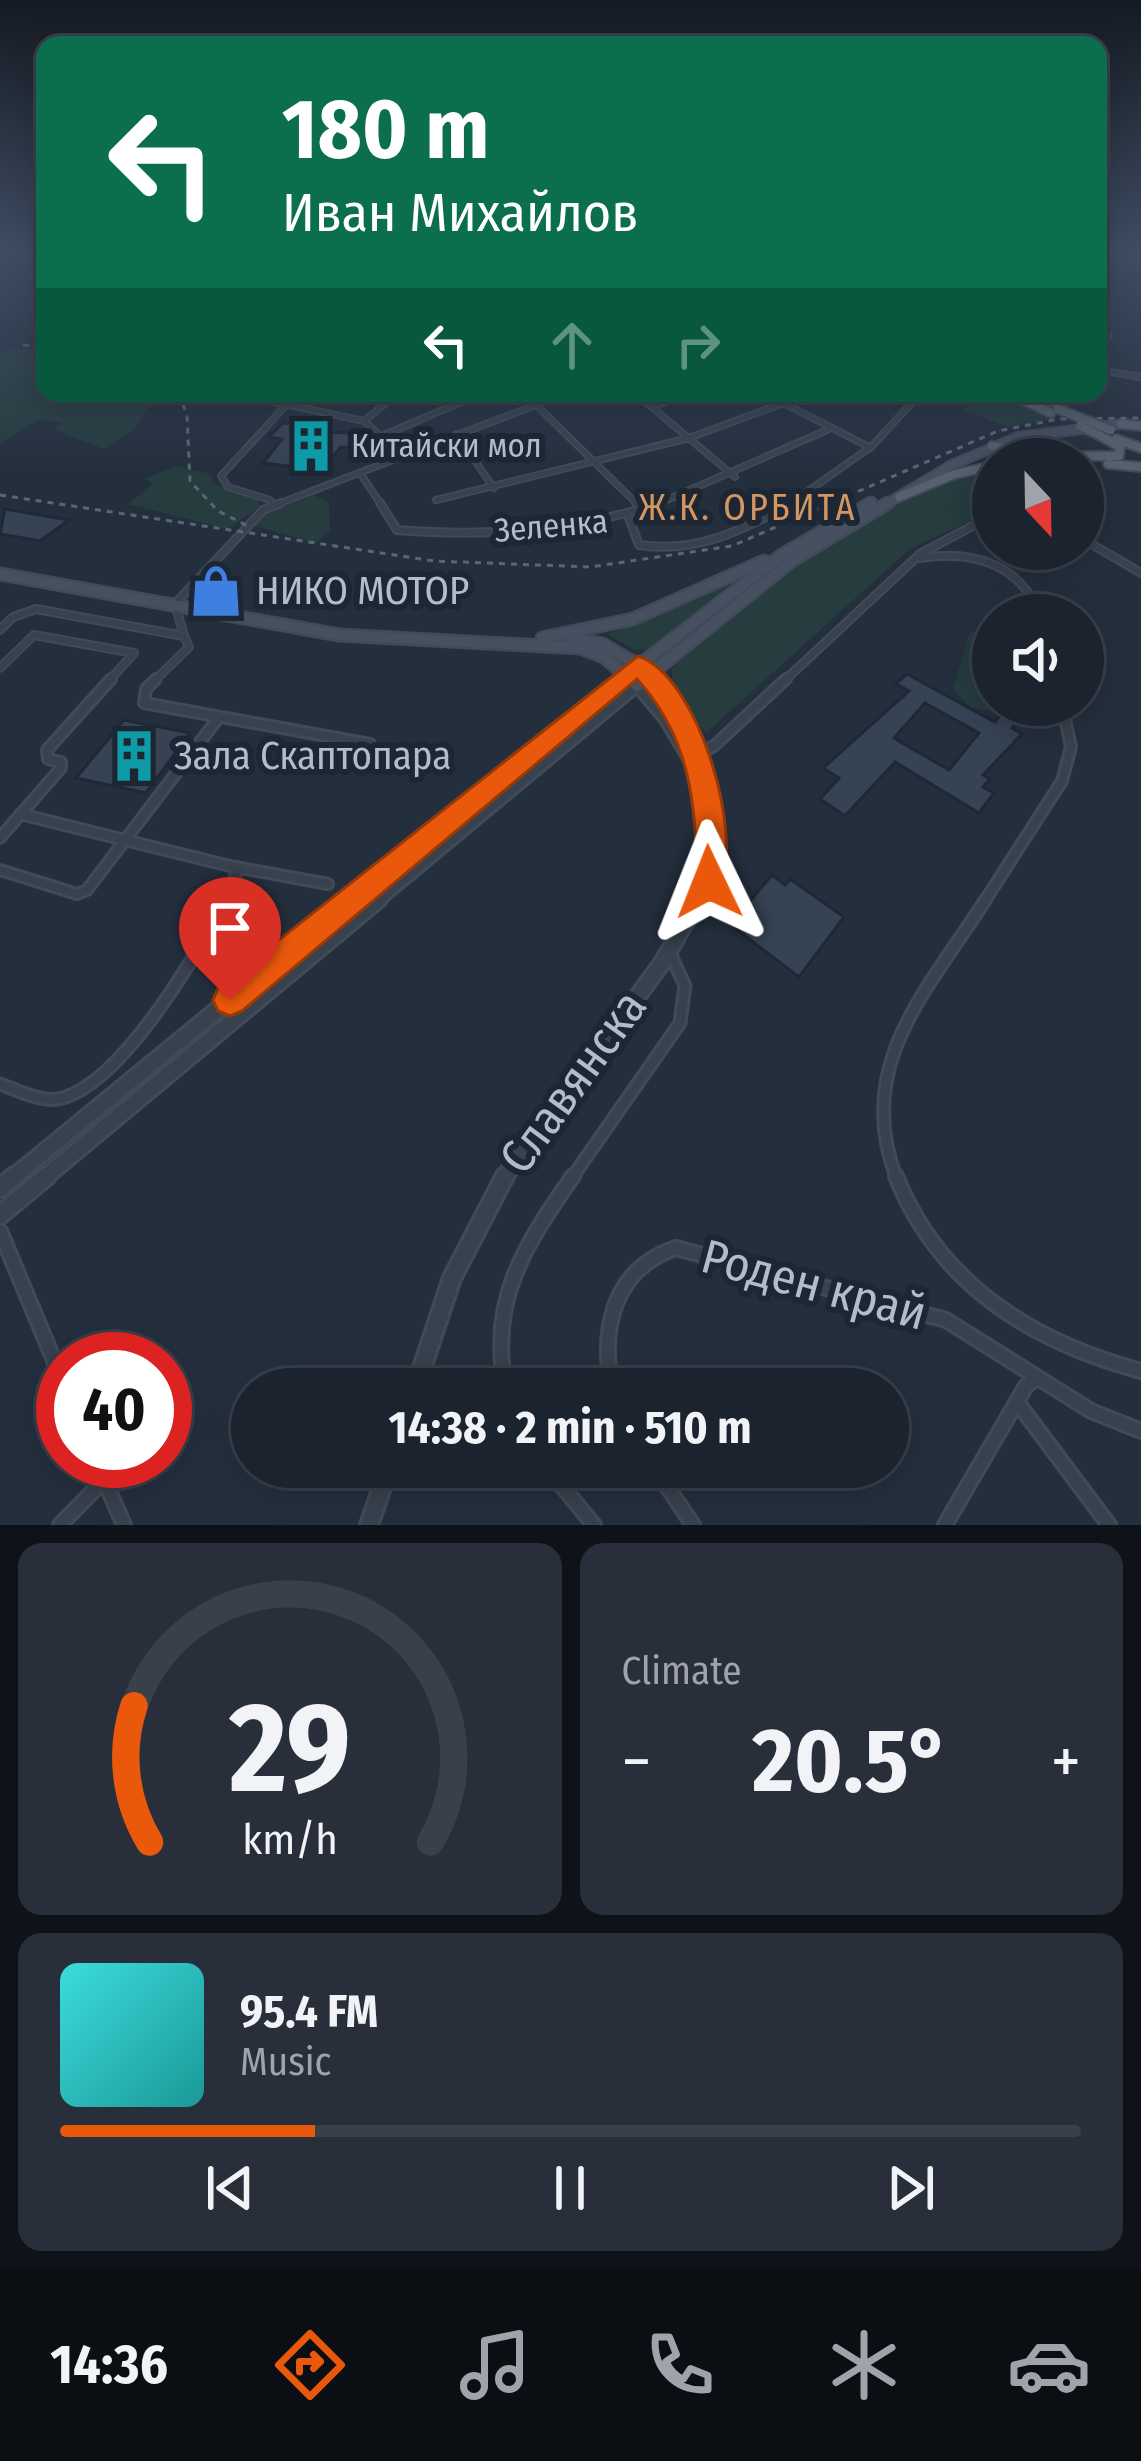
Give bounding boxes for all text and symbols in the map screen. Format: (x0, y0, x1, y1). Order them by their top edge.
text: 180 m (282, 79, 489, 180)
icon: left (84, 84, 240, 240)
text: Иван Михайлов (282, 181, 638, 245)
icon: left (413, 312, 479, 378)
icon: ahead (539, 312, 605, 378)
icon: right (665, 312, 731, 378)
building icon: Китайски мол (282, 417, 340, 475)
place label: Китайски мол (351, 426, 542, 466)
north arrow (972, 438, 1104, 570)
map controls (972, 438, 1104, 726)
district label: Ж.К. ОРБИТА (639, 486, 857, 530)
street label: Зеленка (493, 501, 609, 551)
shop icon: НИКО МОТОР (187, 562, 245, 620)
place label: НИКО МОТОР (256, 568, 469, 614)
button: sound (972, 594, 1104, 726)
building icon: Зала Скаптопара (105, 727, 163, 785)
place label: Зала Скаптопара (174, 733, 451, 779)
position arrow (646, 819, 772, 945)
pin (179, 877, 281, 1000)
icon: arrive (197, 895, 263, 961)
street label: Славянска (487, 979, 659, 1185)
street label: Роден край (695, 1227, 933, 1343)
speed limit sign: 40 (36, 1332, 192, 1488)
text: 14:38 · 2 min · 510 m (388, 1401, 752, 1455)
text: Climate (622, 1648, 742, 1694)
text: 29 (228, 1674, 351, 1824)
text: 20.5° (752, 1707, 950, 1815)
text: − (622, 1722, 651, 1801)
text: + (1051, 1722, 1081, 1801)
text: km/h (242, 1814, 338, 1865)
text: 95.4 FM (240, 1985, 378, 2039)
text: Music (240, 2039, 331, 2085)
icon: previous (197, 2155, 263, 2221)
icon: pause (537, 2155, 603, 2221)
icon: next (878, 2155, 944, 2221)
icon: directions (268, 2323, 352, 2407)
icon: music (453, 2323, 537, 2407)
icon: phone (638, 2323, 722, 2407)
icon: climate (822, 2323, 906, 2407)
icon: car (1007, 2323, 1091, 2407)
text: 14:36 (50, 2333, 168, 2397)

